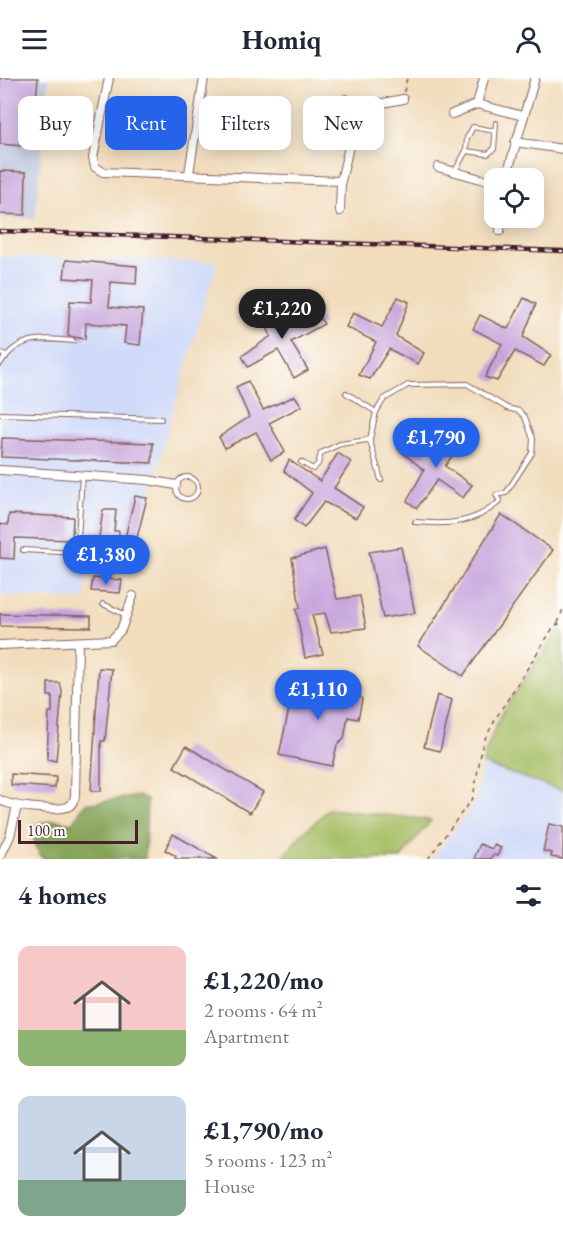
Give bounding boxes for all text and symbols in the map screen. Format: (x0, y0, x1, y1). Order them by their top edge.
text: Homiq (242, 22, 321, 57)
icon: menu (18, 23, 51, 56)
icon: person (512, 23, 545, 56)
chip: Buy (18, 96, 93, 150)
chip: Rent (105, 96, 187, 150)
chip: Filters (199, 96, 291, 150)
chip: New (303, 96, 384, 150)
map controls (484, 168, 544, 228)
button: locate (484, 168, 544, 228)
pin: £1,220 (233, 289, 331, 340)
text: £1,220 (253, 295, 311, 321)
pin: £1,790 (387, 418, 485, 469)
text: £1,790 (407, 424, 465, 450)
pin: £1,380 (57, 535, 155, 586)
text: £1,380 (77, 541, 135, 567)
pin: £1,110 (269, 670, 367, 721)
text: £1,110 (289, 676, 347, 702)
scale bar (18, 817, 138, 844)
text: 100 m (27, 820, 66, 841)
text: 4 homes (18, 878, 107, 912)
icon: filters (512, 879, 545, 912)
text: £1,220/mo (204, 963, 323, 997)
icon: home (66, 970, 138, 1042)
text: 2 rooms · 64 m² (204, 997, 323, 1023)
text: Apartment (204, 1023, 289, 1049)
text: £1,790/mo (204, 1113, 323, 1147)
icon: home (66, 1120, 138, 1192)
text: 5 rooms · 123 m² (204, 1147, 332, 1173)
text: House (204, 1173, 255, 1199)

